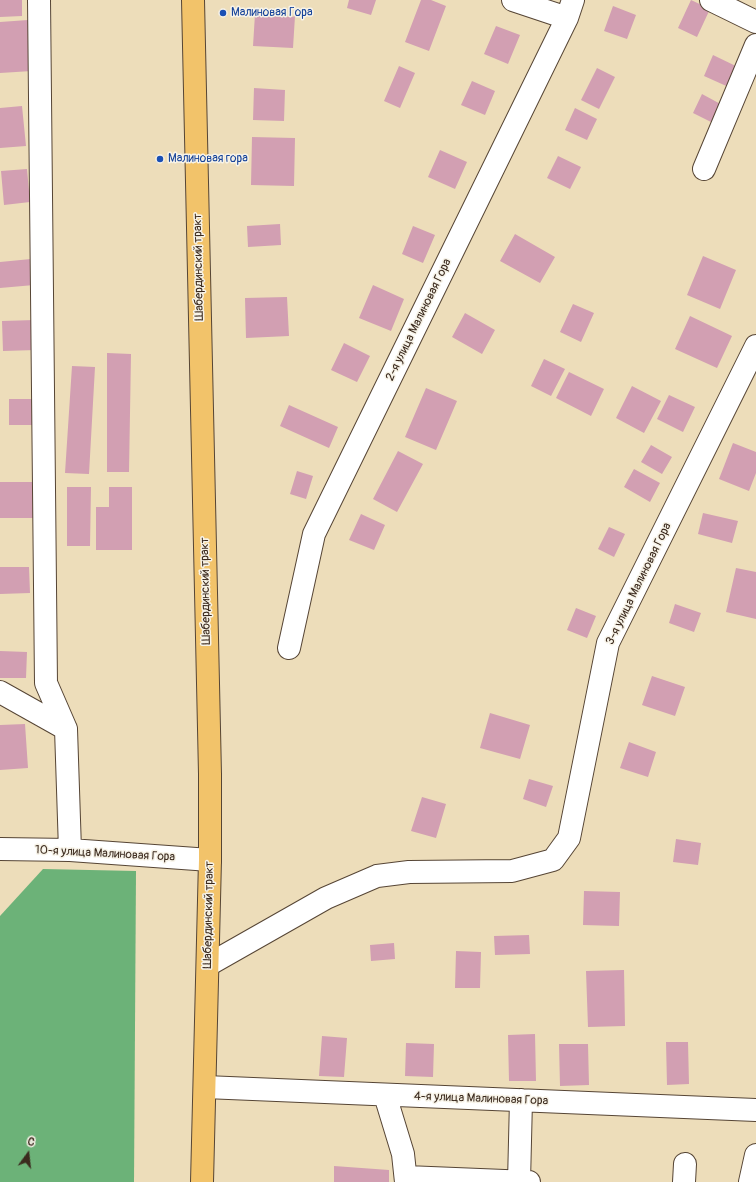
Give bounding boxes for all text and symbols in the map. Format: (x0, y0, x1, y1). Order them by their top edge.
place label: Малиновая Гора (231, 6, 312, 20)
marker: Малиновая Гора (218, 8, 228, 18)
place label: Малиновая гора (168, 152, 248, 166)
marker: Малиновая гора (155, 154, 165, 164)
street label: Шабердинский тракт (191, 213, 207, 321)
street label: 2-я улица Малиновая Гора (383, 257, 455, 383)
street label: 3-я улица Малиновая Гора (603, 521, 675, 647)
street label: Шабердинский тракт (198, 537, 214, 645)
street label: 10-я улица Малиновая Гора (35, 843, 175, 865)
street label: Шабердинский тракт (201, 861, 217, 969)
street label: 4-я улица Малиновая Гора (414, 1089, 548, 1109)
north arrow (8, 1134, 48, 1174)
text: С (26, 1135, 36, 1149)

